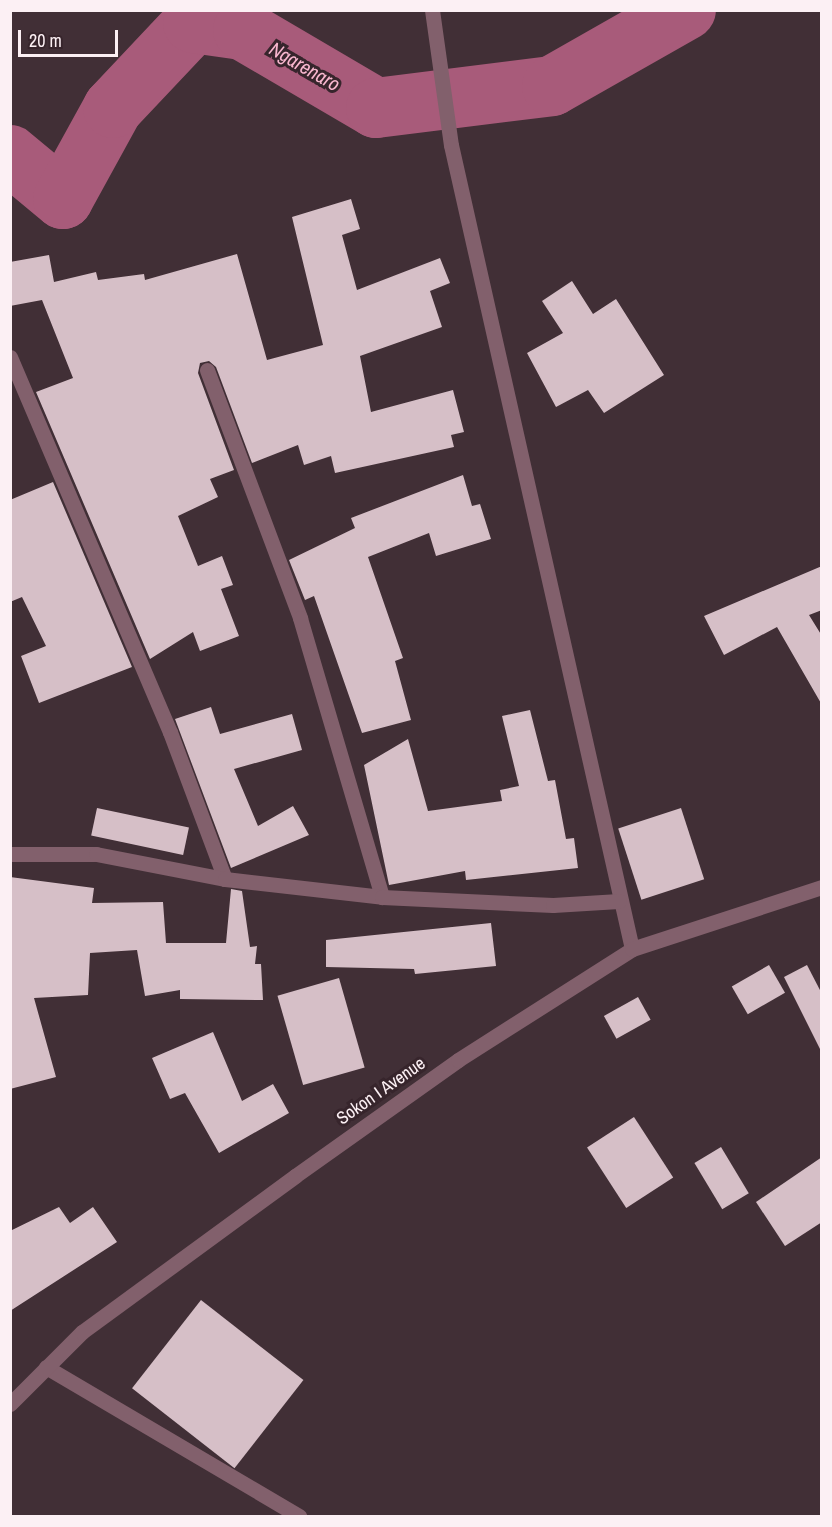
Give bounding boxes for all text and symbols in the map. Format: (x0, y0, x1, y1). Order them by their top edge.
scale bar (21, 18, 122, 56)
text: 20 m (29, 28, 62, 53)
water label: Ngarenaro (265, 36, 345, 96)
street label: Sokon I Avenue (332, 1052, 430, 1130)

